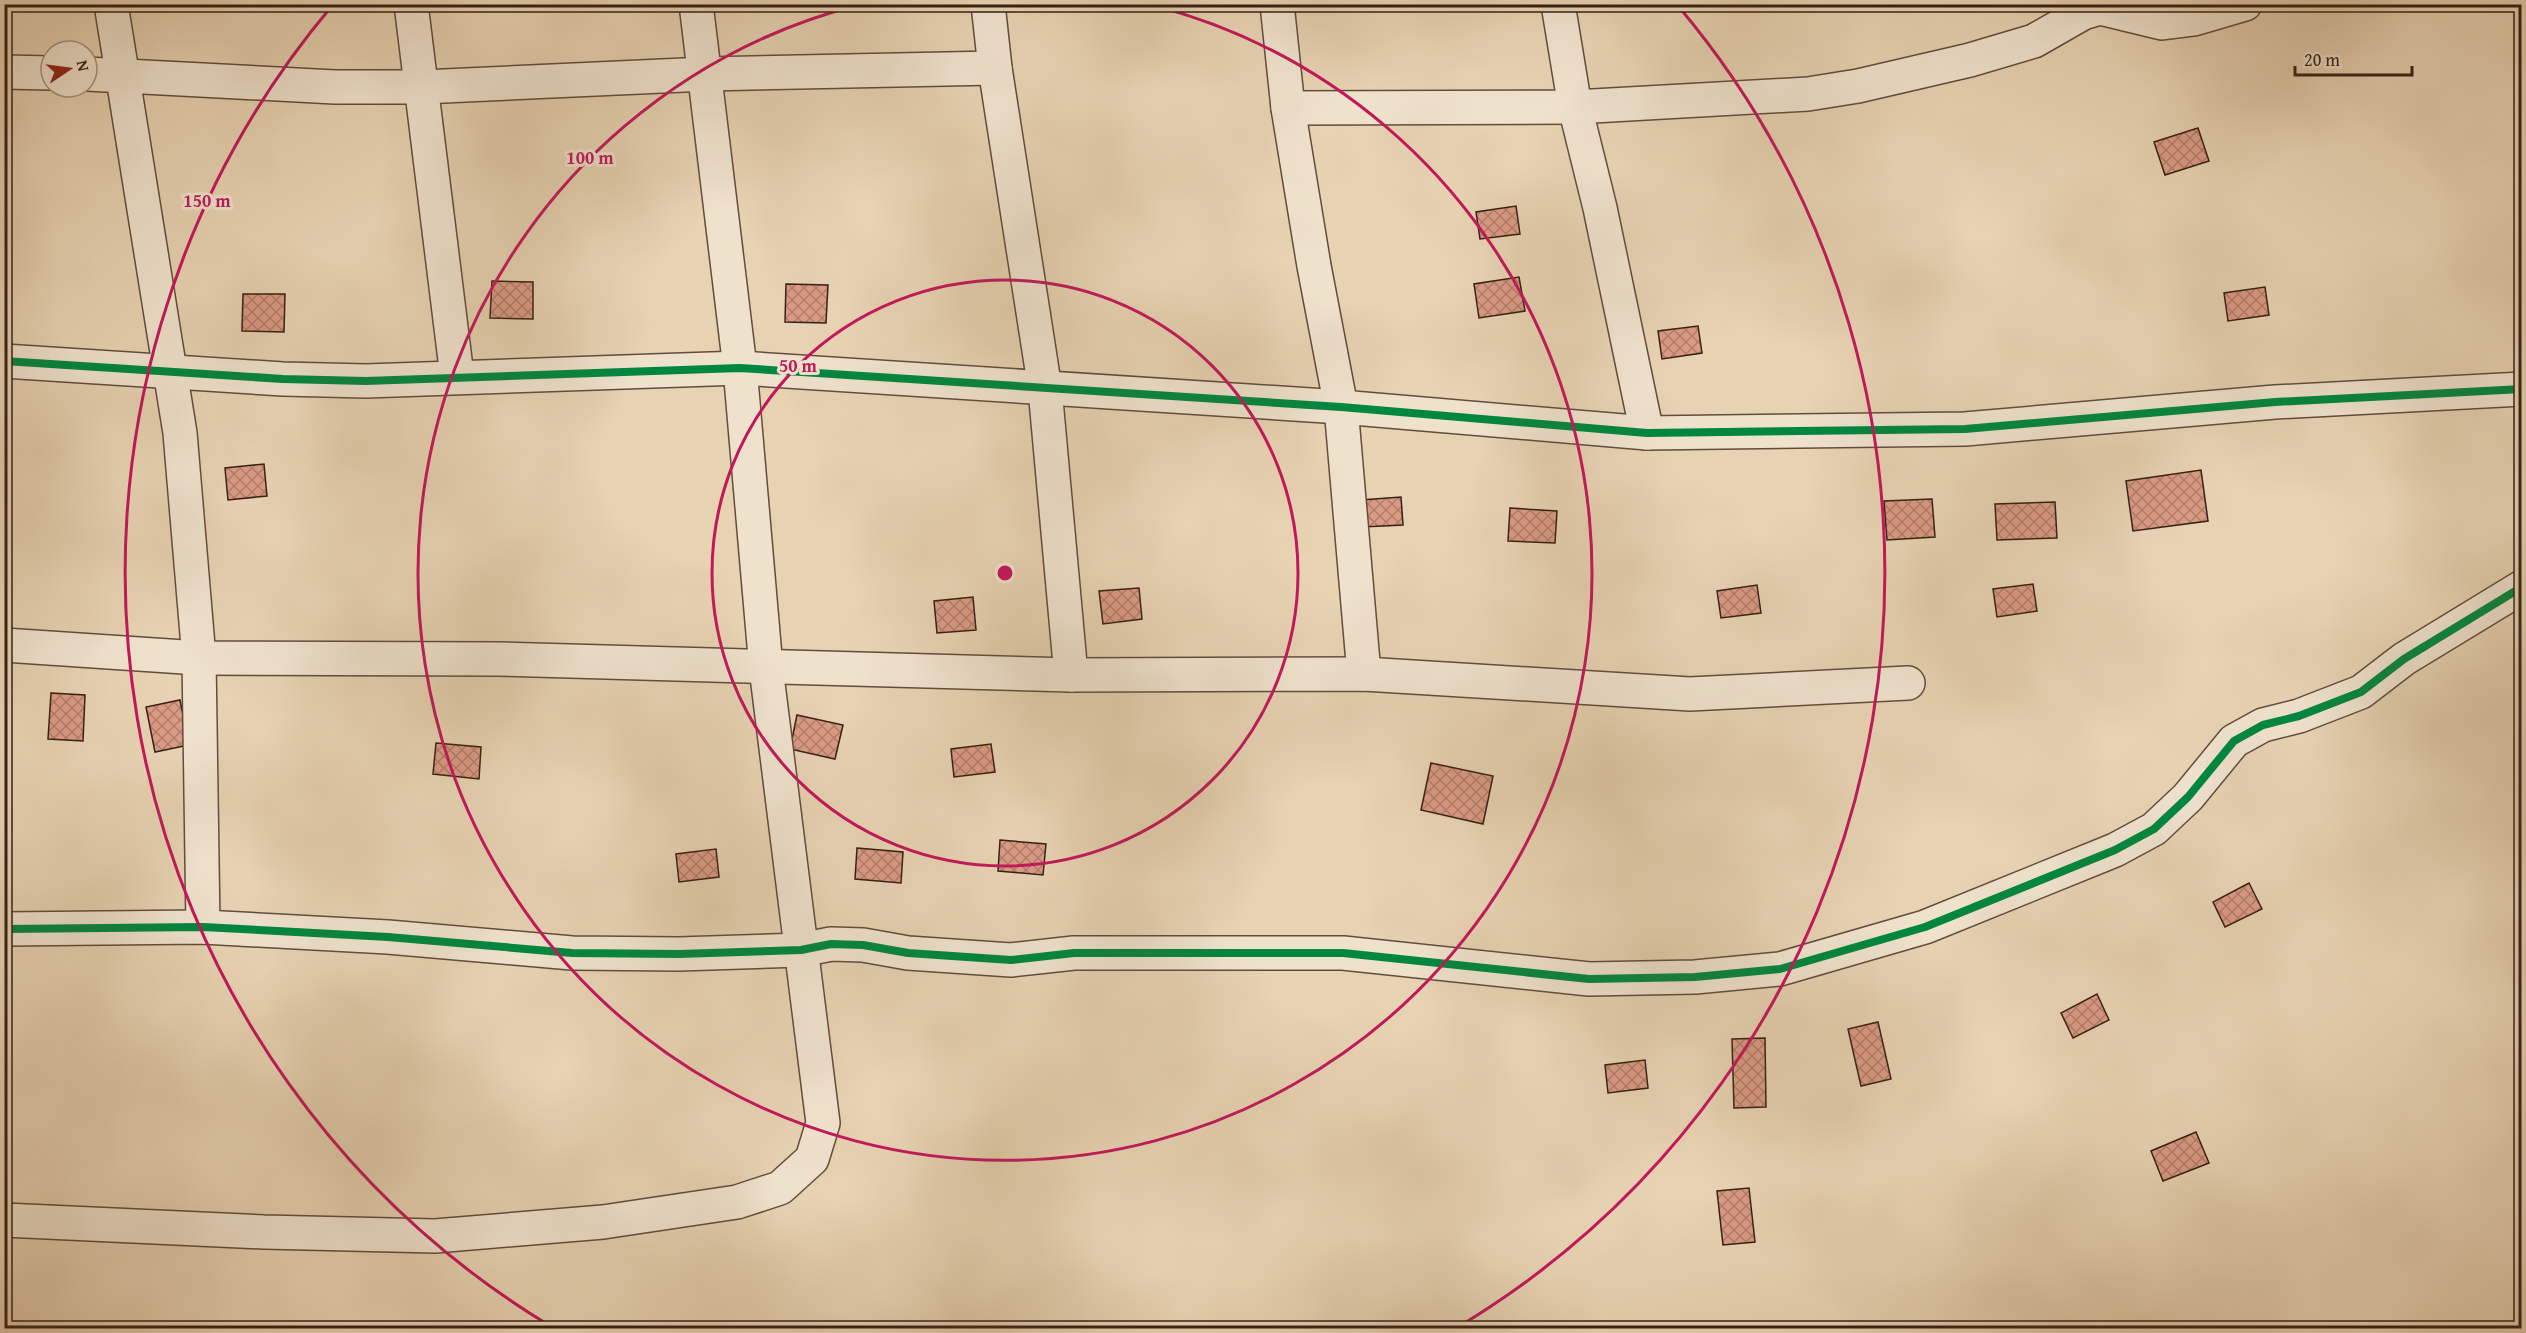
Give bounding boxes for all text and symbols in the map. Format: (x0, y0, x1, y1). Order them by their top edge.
north arrow (39, 39, 99, 99)
scale bar (2295, 39, 2412, 77)
text: 20 m (2304, 46, 2340, 73)
text: N (71, 58, 97, 74)
text: 100 m (566, 144, 614, 171)
text: 150 m (183, 187, 231, 214)
text: 50 m (779, 352, 818, 379)
centre of rings (995, 563, 1015, 583)

